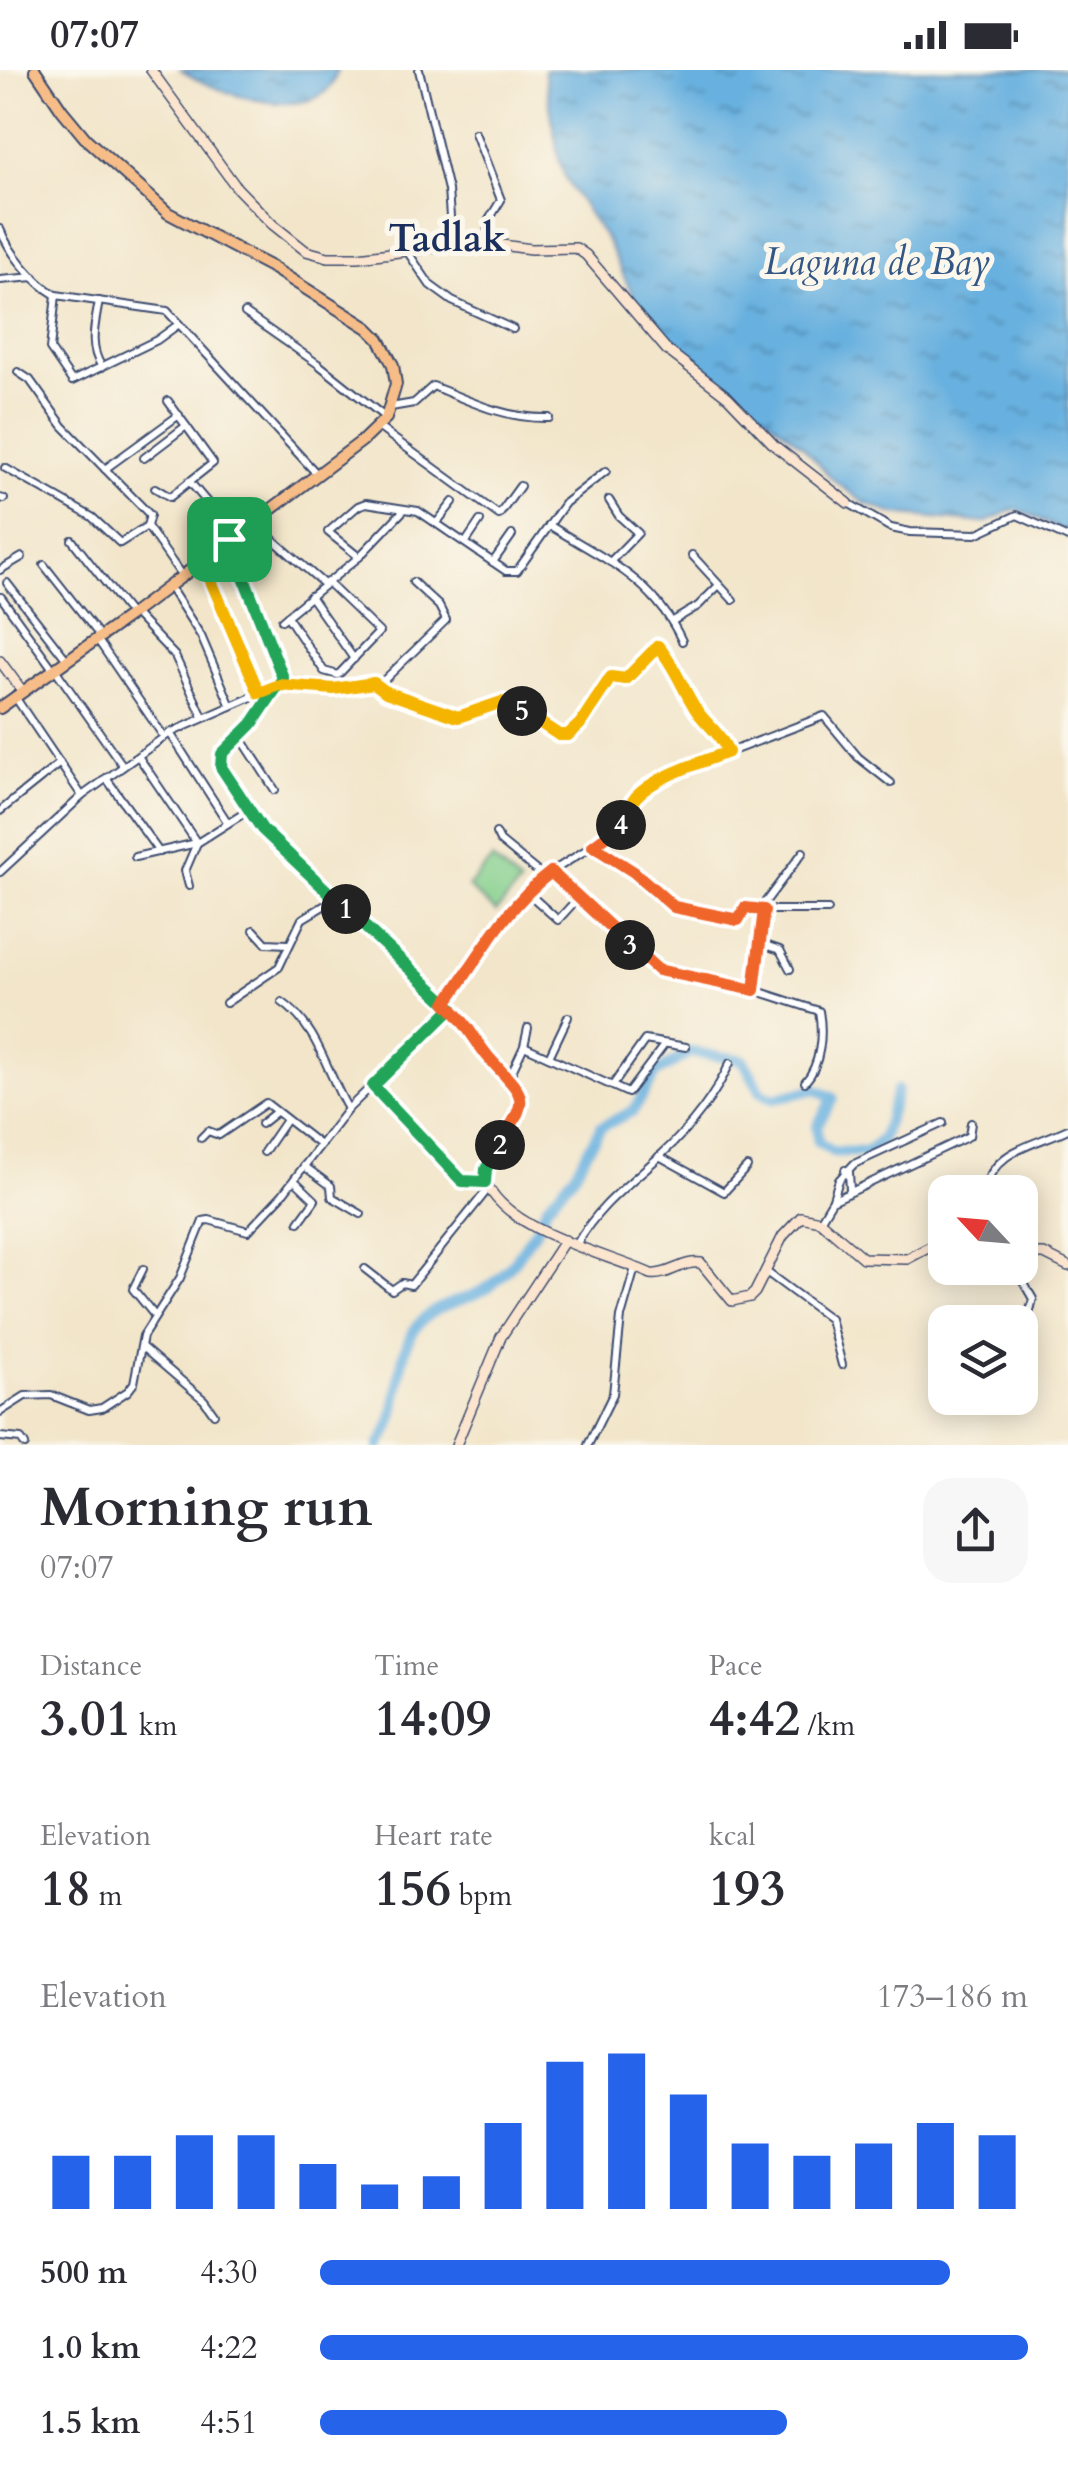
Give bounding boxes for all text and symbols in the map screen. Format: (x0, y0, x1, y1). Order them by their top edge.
text: 07:07 (50, 9, 139, 61)
district label: Tadlak (388, 213, 506, 265)
water label: Laguna de Bay (764, 236, 990, 288)
pin (187, 497, 272, 582)
icon: arrive (202, 512, 257, 567)
pin: 5 (497, 686, 547, 736)
text: 5 (515, 692, 529, 730)
pin: 4 (596, 800, 646, 850)
text: 4 (614, 806, 628, 844)
pin: 1 (321, 884, 371, 934)
text: 1 (339, 890, 353, 928)
pin: 3 (605, 920, 655, 970)
text: 3 (623, 926, 637, 964)
pin: 2 (475, 1120, 525, 1170)
text: 2 (493, 1126, 507, 1164)
north arrow (928, 1175, 1038, 1285)
map controls (928, 1175, 1038, 1415)
button: layers (928, 1305, 1038, 1415)
text: Morning run (40, 1471, 373, 1545)
button: share (923, 1478, 1028, 1583)
text: 07:07 (40, 1546, 114, 1590)
text: Distance (40, 1647, 142, 1685)
text: Time (374, 1647, 439, 1685)
text: Pace (709, 1647, 763, 1685)
text: 3.01 (40, 1685, 131, 1753)
text: 14:09 (374, 1685, 491, 1753)
text: 4:42 (709, 1685, 800, 1753)
text: km (131, 1707, 178, 1745)
text: /km (800, 1707, 855, 1745)
text: Elevation (40, 1817, 151, 1855)
text: Heart rate (374, 1817, 493, 1855)
text: kcal (709, 1817, 756, 1855)
text: 18 (40, 1855, 91, 1923)
text: 156 (374, 1855, 451, 1923)
text: 193 (709, 1855, 786, 1923)
text: m (91, 1877, 122, 1915)
text: bpm (451, 1877, 512, 1915)
text: Elevation (40, 1975, 167, 2019)
text: 173–186 m (876, 1975, 1028, 2019)
text: 500 m (40, 2251, 127, 2295)
text: 4:30 (200, 2251, 257, 2295)
text: 1.0 km (40, 2326, 140, 2370)
text: 4:22 (200, 2326, 257, 2370)
text: 1.5 km (40, 2401, 140, 2445)
text: 4:51 (200, 2401, 257, 2445)

